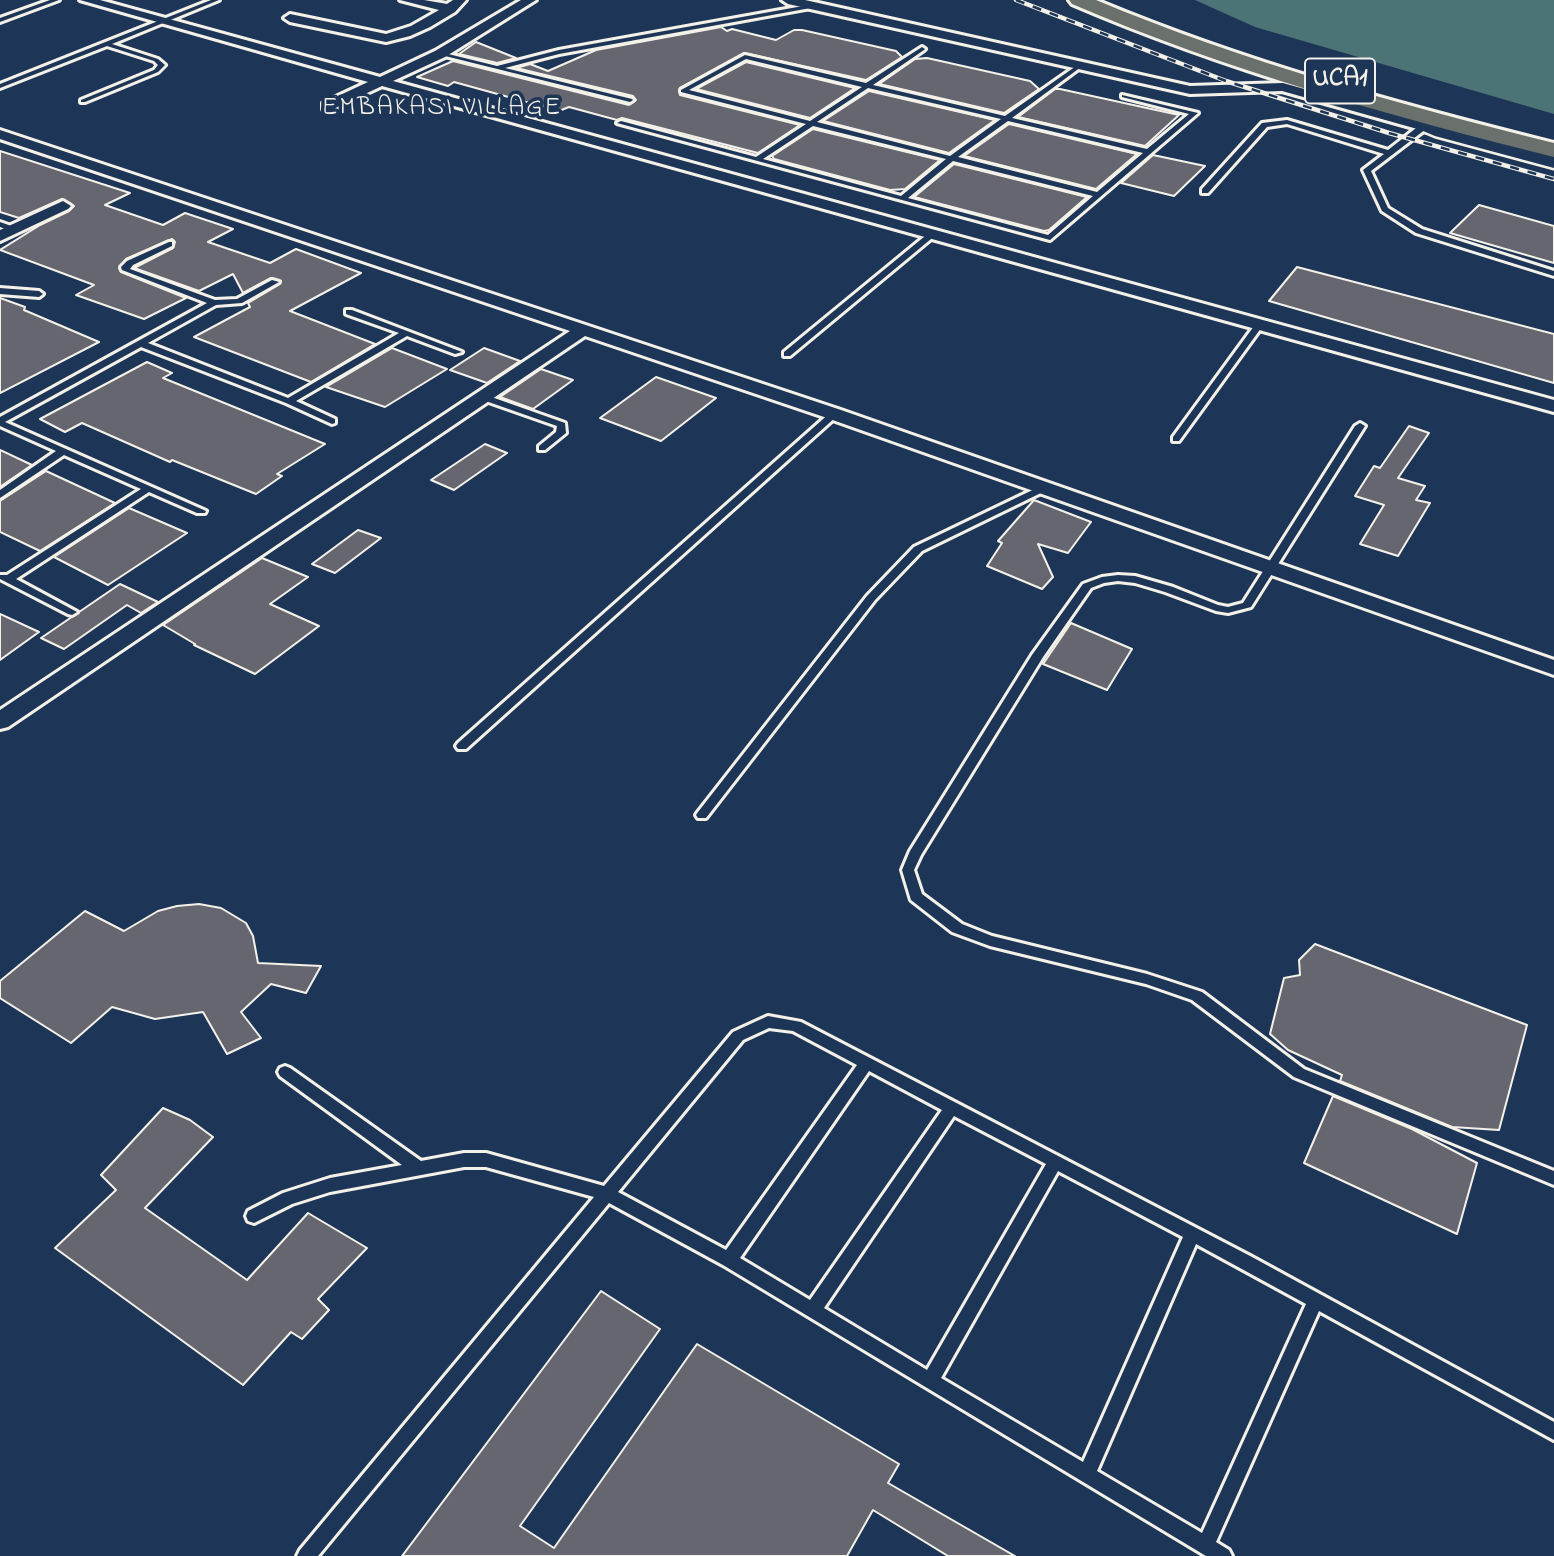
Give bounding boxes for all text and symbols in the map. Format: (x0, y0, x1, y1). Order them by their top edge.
road number: UCA1 (1305, 58, 1375, 104)
district label: EMBAKASI VILLAGE (324, 94, 560, 126)

